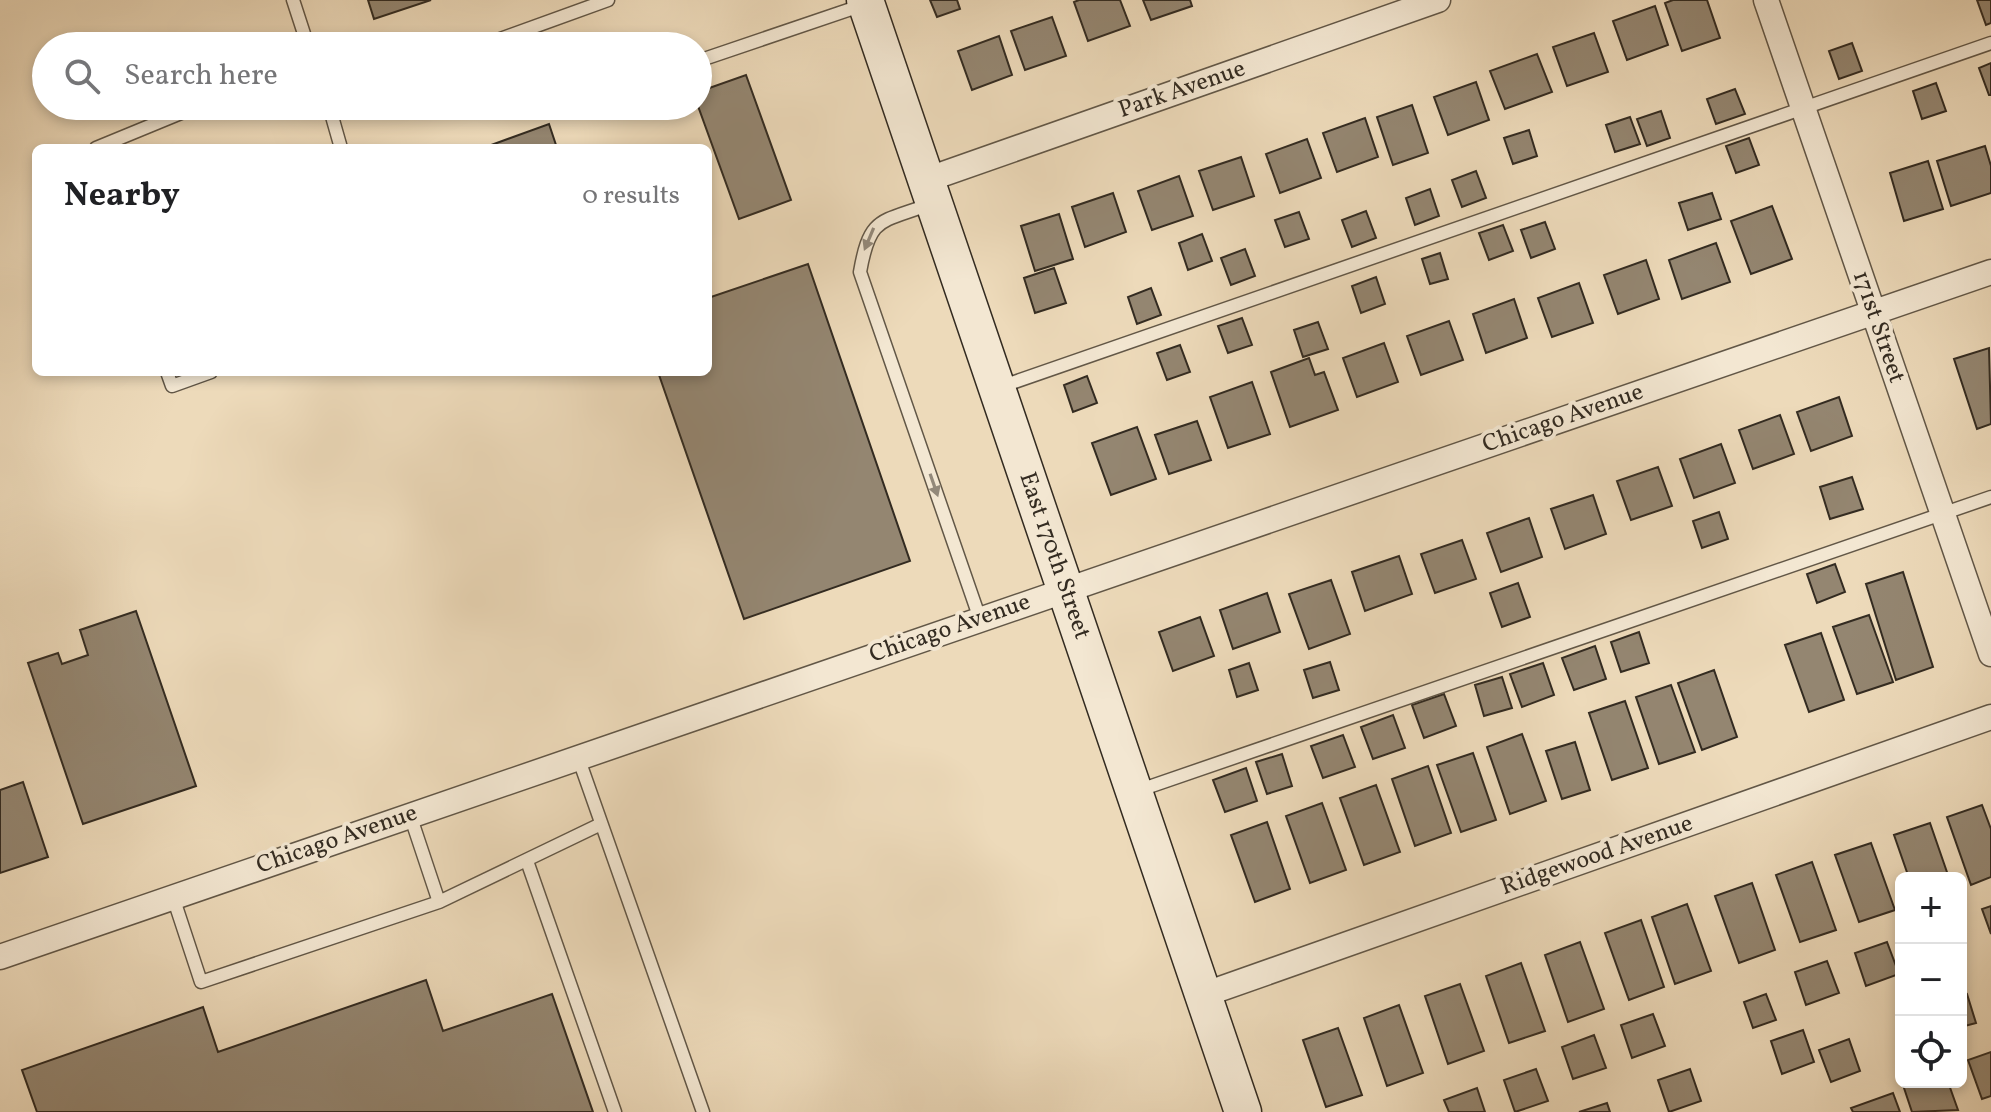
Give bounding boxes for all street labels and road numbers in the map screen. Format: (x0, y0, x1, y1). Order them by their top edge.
street label: Park Avenue (1114, 52, 1250, 128)
street label: 171st Street (1843, 266, 1913, 388)
street label: Chicago Avenue (1478, 376, 1648, 462)
street label: East 170th Street (1009, 468, 1099, 644)
street label: Chicago Avenue (865, 586, 1035, 672)
street label: Chicago Avenue (252, 797, 422, 883)
street label: Ridgewood Avenue (1496, 807, 1698, 905)

